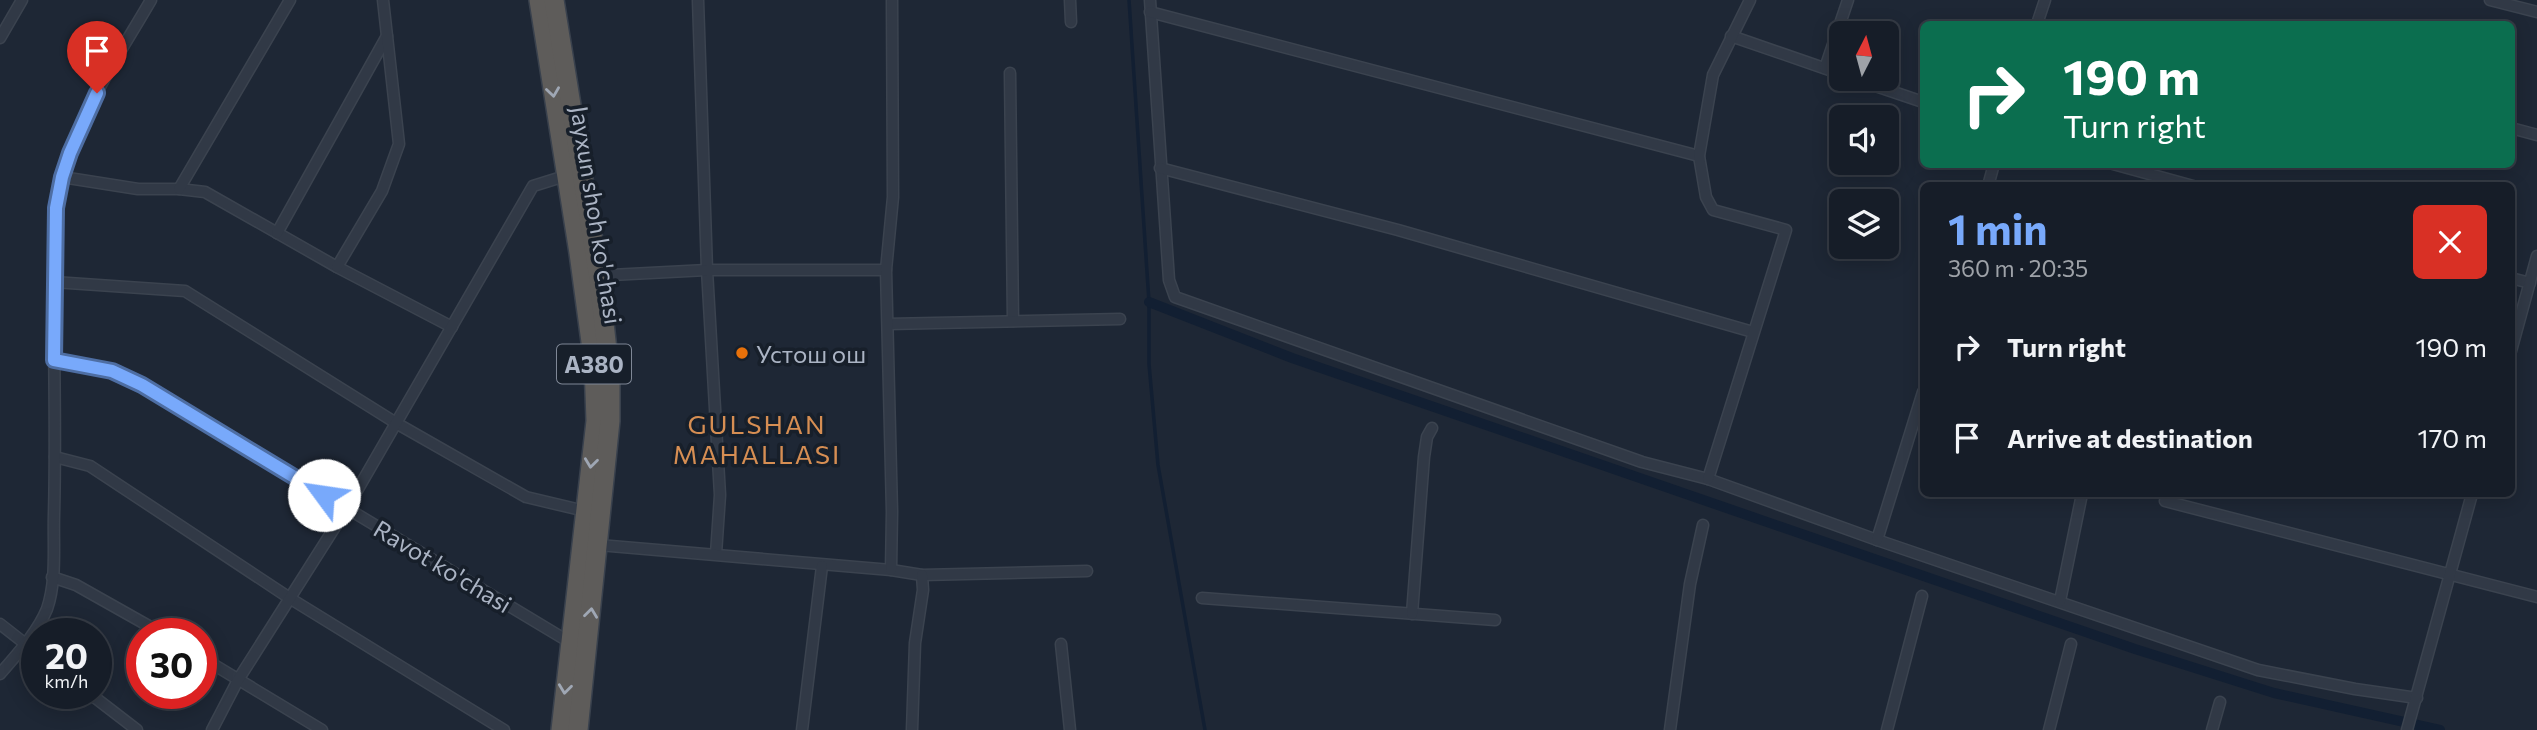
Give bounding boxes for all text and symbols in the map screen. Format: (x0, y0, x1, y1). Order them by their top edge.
pin (67, 21, 127, 93)
north arrow (1829, 21, 1899, 91)
map controls (1829, 21, 1899, 259)
icon: arrive (78, 32, 116, 70)
text: 190 m (2063, 45, 2200, 105)
icon: right (1948, 49, 2039, 140)
one-way arrow (546, 86, 561, 97)
street label: Jayxun shoh ko'chasi (565, 104, 629, 326)
button: sound (1829, 105, 1899, 175)
text: Turn right (2063, 105, 2206, 145)
button: layers (1829, 189, 1899, 259)
text: 1 min (1948, 202, 2048, 254)
button: close (2413, 205, 2487, 279)
text: 360 m · 20:35 (1948, 254, 2088, 282)
icon: right (1948, 328, 1986, 366)
text: Turn right (2007, 331, 2126, 362)
text: 190 m (2415, 331, 2487, 362)
place label: Устош ош (756, 339, 866, 368)
road number: A380 (557, 344, 631, 384)
marker: Устош ош (734, 345, 750, 361)
district label: GULSHAN MAHALLASI (673, 408, 841, 469)
icon: arrive (1948, 419, 1986, 457)
text: Arrive at destination (2007, 422, 2253, 453)
text: 170 m (2418, 422, 2487, 453)
one-way arrow (583, 457, 598, 468)
position arrow (287, 458, 361, 532)
street label: Ravot ko'chasi (369, 513, 517, 619)
one-way arrow (584, 608, 599, 619)
speed limit sign: 30 (126, 618, 217, 709)
text: 20 (45, 633, 88, 676)
text: km/h (45, 670, 88, 692)
one-way arrow (558, 683, 573, 695)

